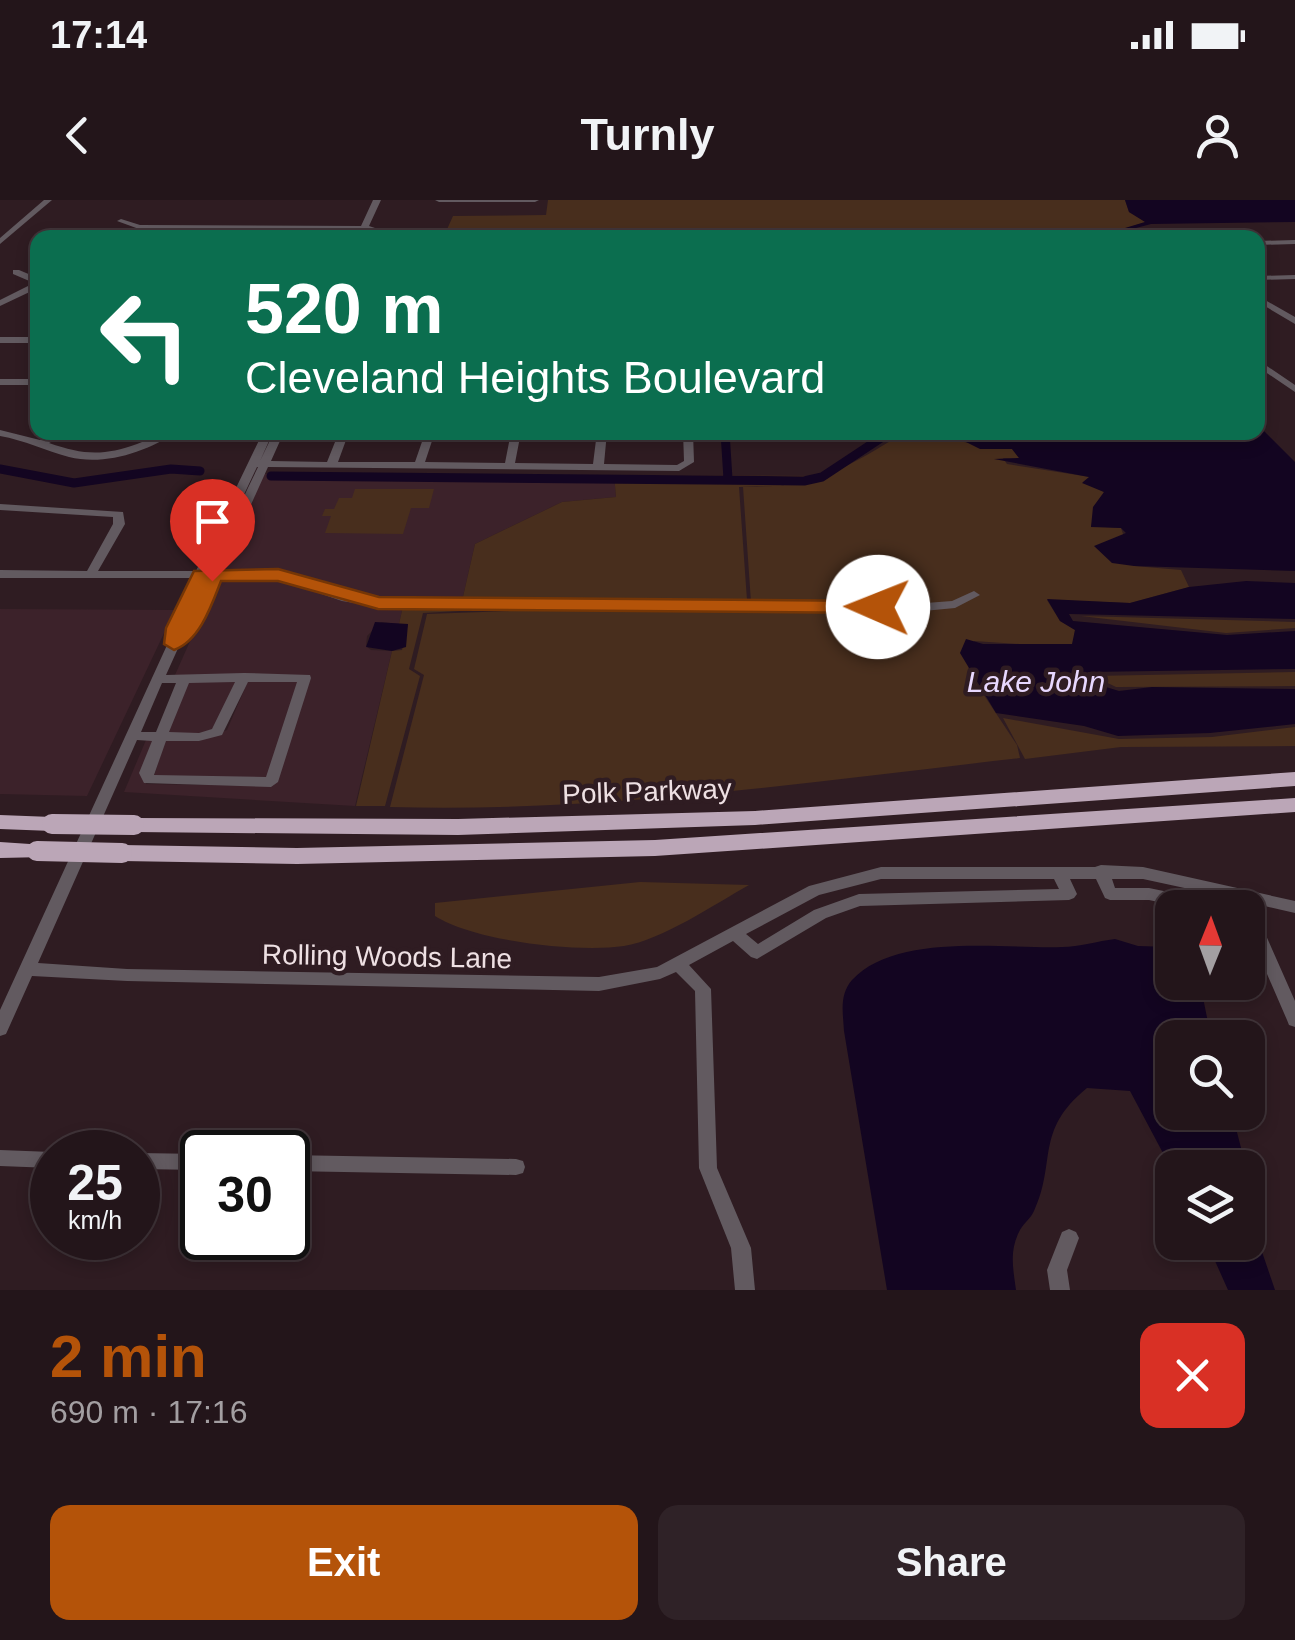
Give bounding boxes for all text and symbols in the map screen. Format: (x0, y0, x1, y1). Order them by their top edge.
text: 17:14 (50, 14, 147, 56)
icon: back (50, 108, 105, 163)
icon: person (1190, 108, 1245, 163)
text: Turnly (580, 109, 715, 160)
icon: left (80, 270, 210, 400)
text: 520 m (245, 270, 443, 348)
text: Cleveland Heights Boulevard (245, 352, 825, 403)
pin (170, 479, 255, 582)
icon: arrive (185, 494, 240, 549)
position arrow (826, 555, 930, 659)
water label: Lake John (967, 665, 1105, 698)
street label: Polk Parkway (562, 773, 732, 810)
north arrow (1155, 890, 1265, 1000)
map controls (1155, 890, 1265, 1260)
street label: Rolling Woods Lane (262, 939, 512, 974)
button: search (1155, 1020, 1265, 1130)
speed limit sign: 30 (180, 1130, 310, 1260)
button: layers (1155, 1150, 1265, 1260)
text: 25 (67, 1155, 123, 1211)
text: km/h (68, 1206, 122, 1234)
text: 2 min (50, 1323, 207, 1390)
button: close (1140, 1323, 1245, 1428)
text: 690 m · 17:16 (50, 1394, 247, 1430)
button: Exit (50, 1505, 638, 1620)
button: Share (658, 1505, 1245, 1620)

